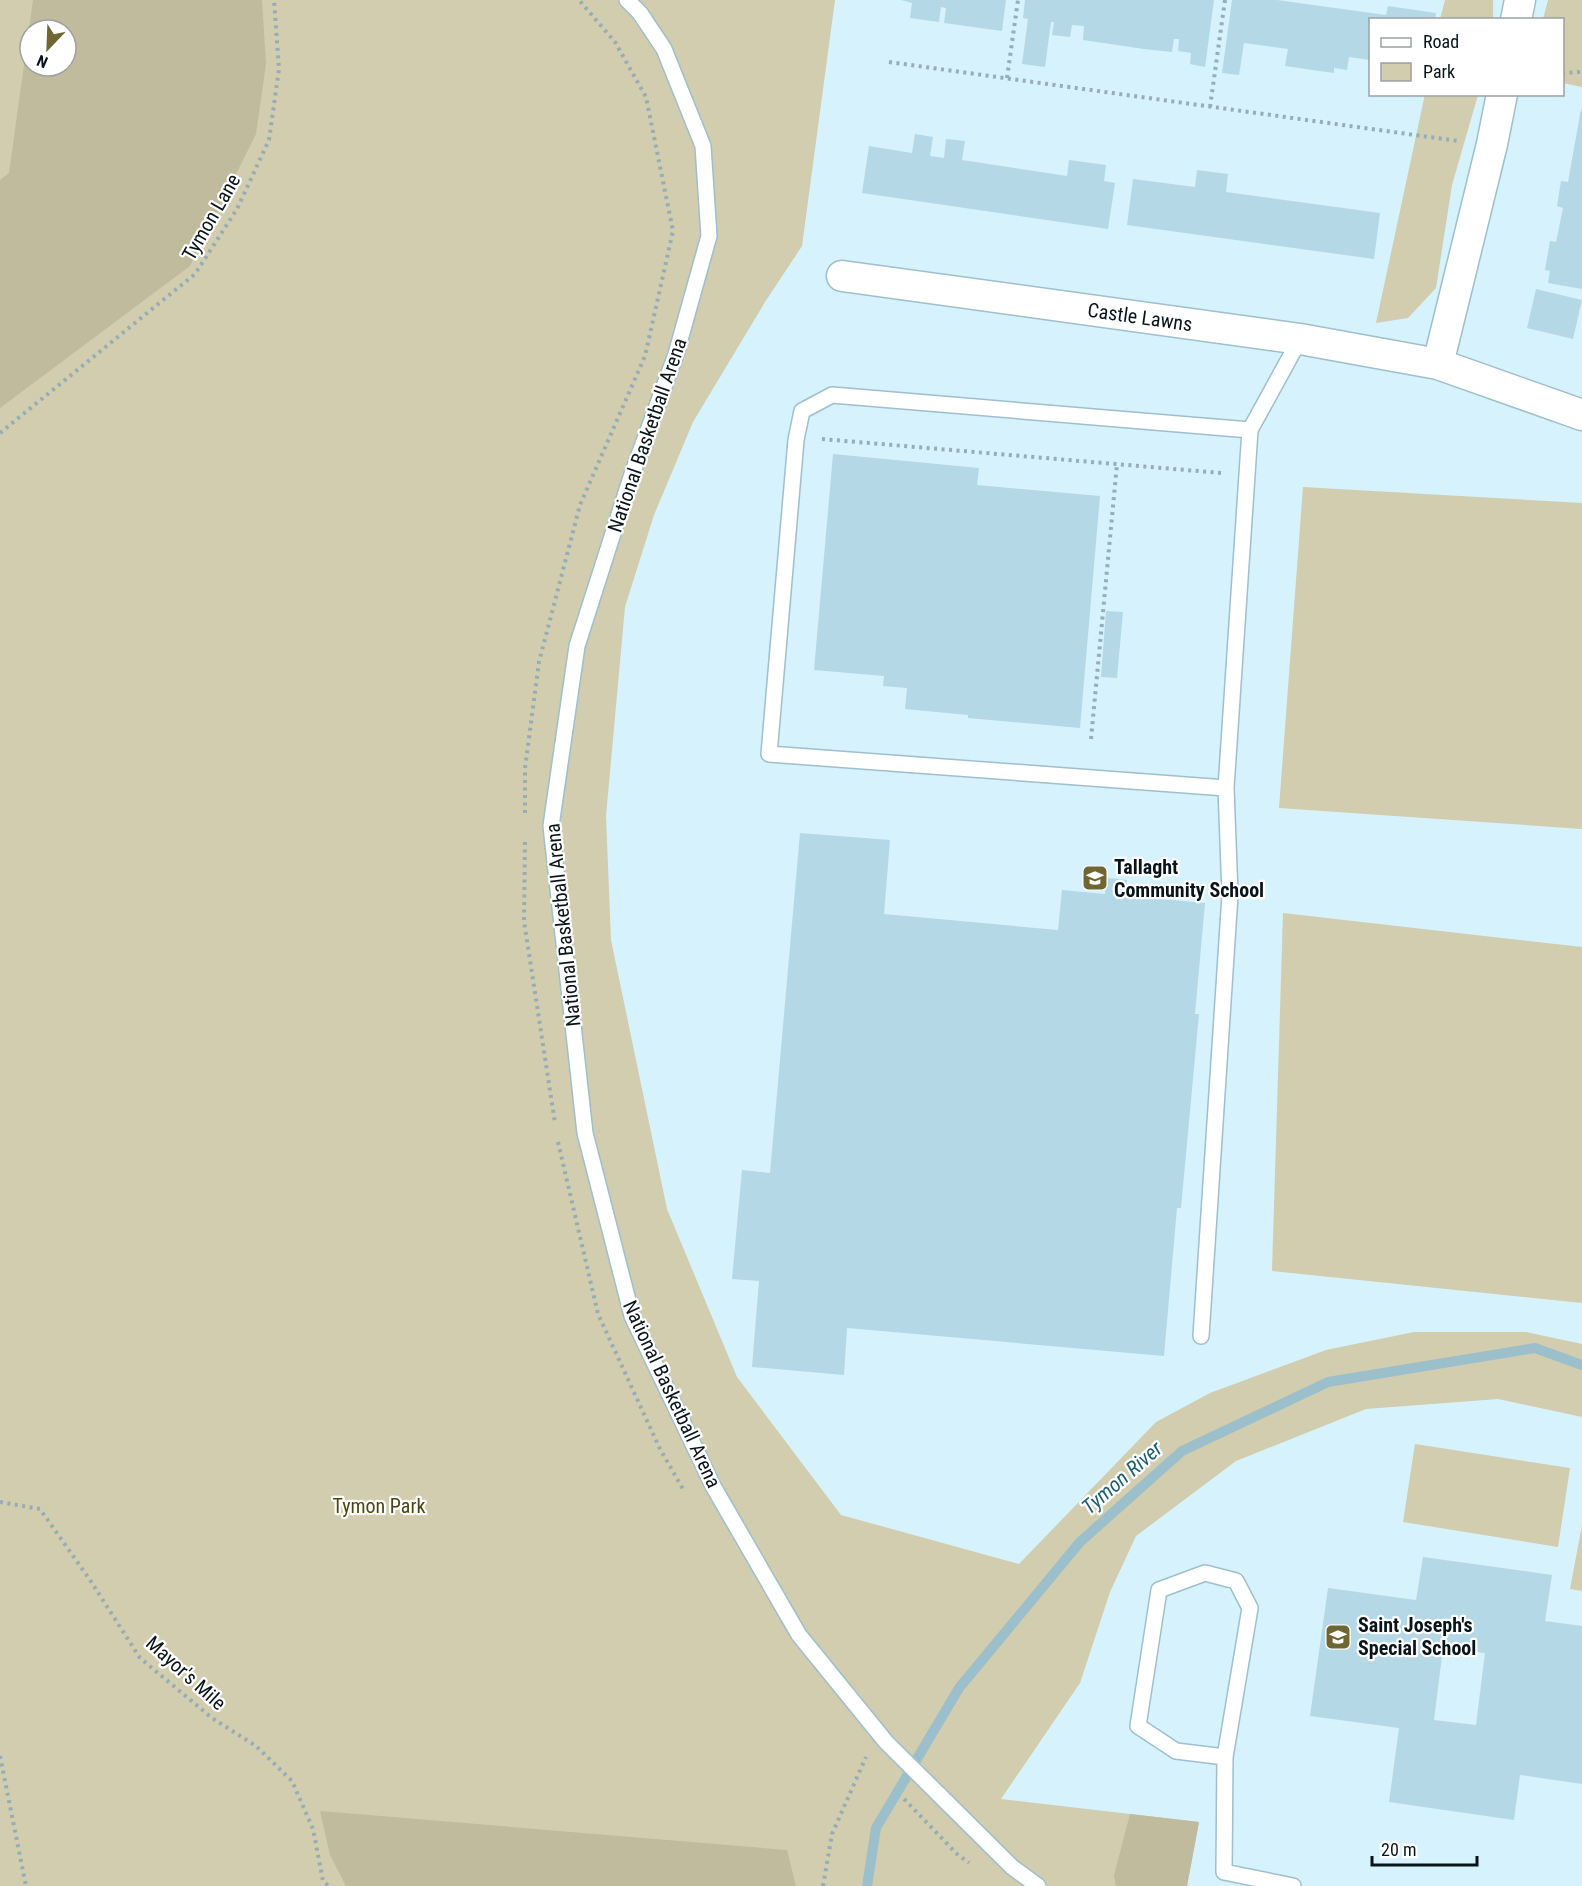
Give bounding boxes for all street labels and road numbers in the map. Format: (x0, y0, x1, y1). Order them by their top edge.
street label: Tymon Lane (177, 170, 245, 264)
street label: Castle Lawns (1086, 298, 1194, 336)
street label: National Basketball Arena (602, 335, 692, 535)
street label: National Basketball Arena (540, 822, 586, 1028)
street label: National Basketball Arena (618, 1296, 726, 1492)
street label: Mayor's Mile (141, 1631, 231, 1715)

